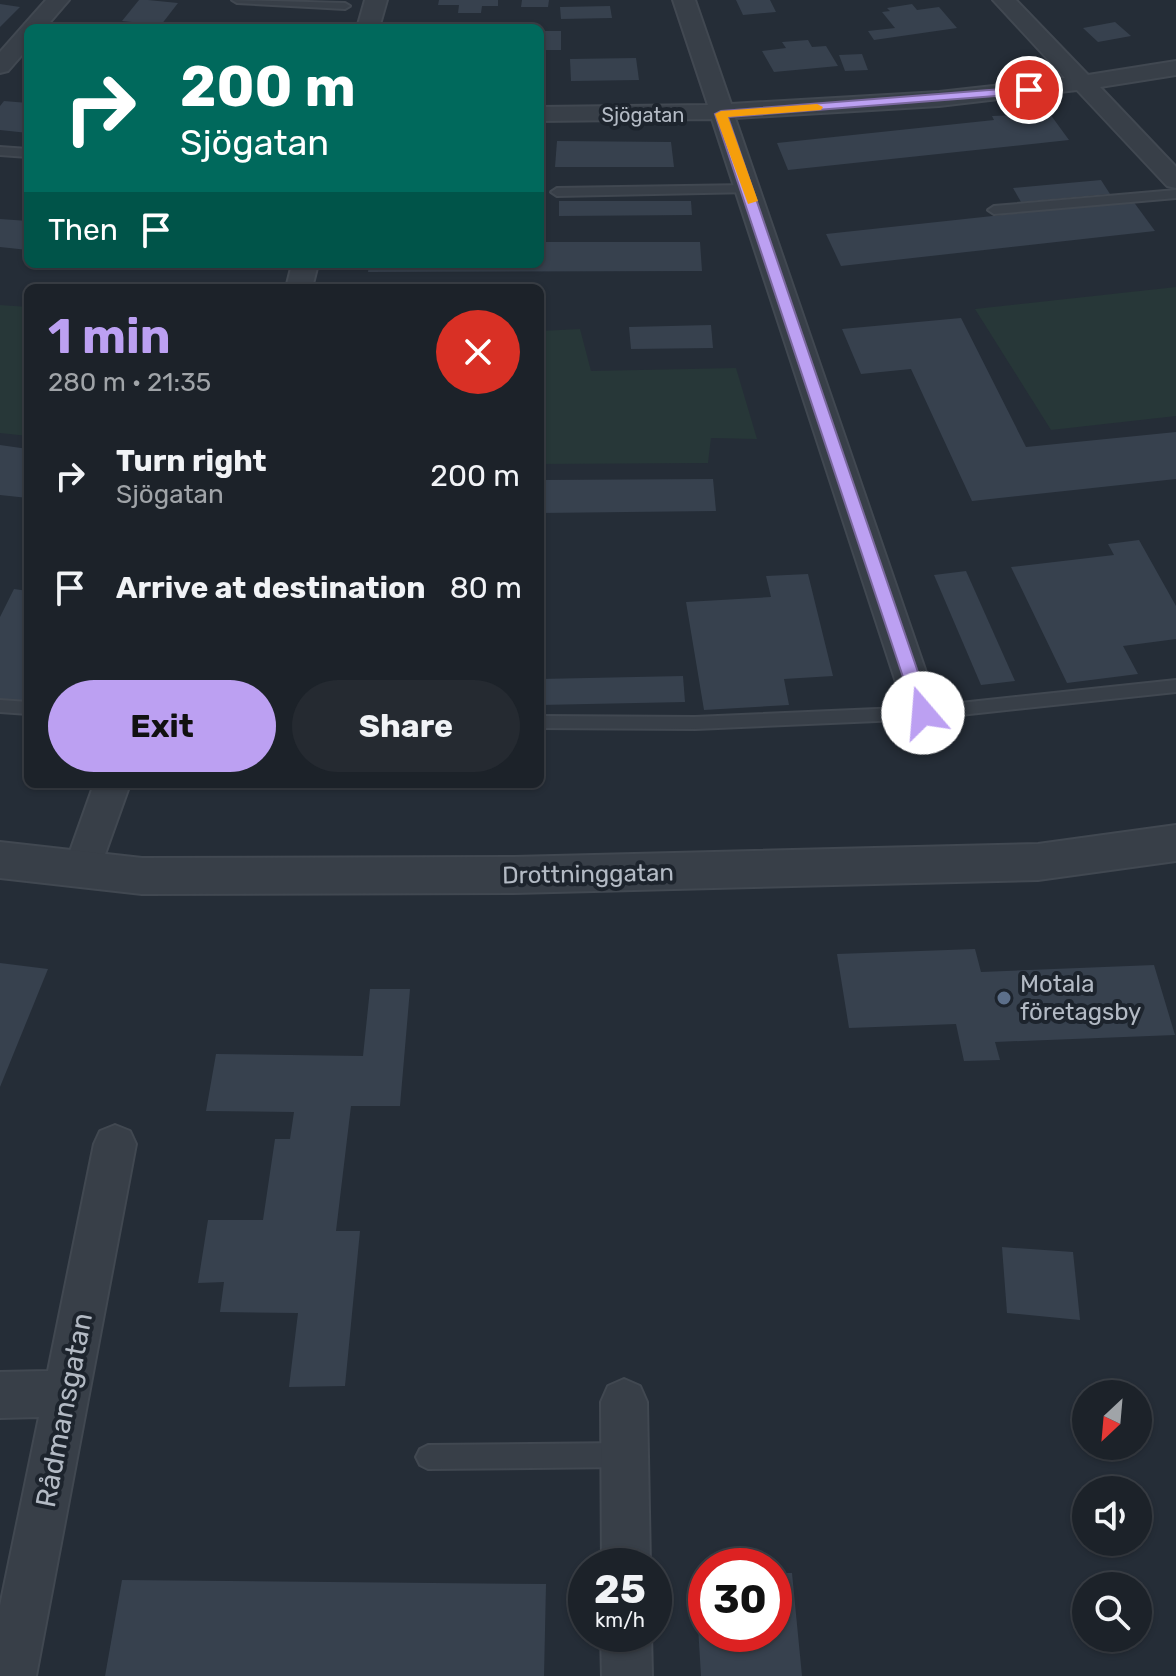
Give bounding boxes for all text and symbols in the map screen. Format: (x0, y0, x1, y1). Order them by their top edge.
text: 200 m (180, 54, 356, 120)
icon: right (48, 56, 152, 160)
pin (995, 56, 1063, 124)
icon: arrive (1007, 68, 1051, 112)
street label: Sjögatan (602, 103, 684, 127)
text: Sjögatan (180, 121, 329, 164)
icon: arrive (134, 208, 178, 252)
text: Then (48, 212, 118, 248)
text: 1 min (48, 308, 171, 365)
button: close (436, 310, 520, 394)
text: 280 m · 21:35 (48, 367, 211, 398)
text: Turn right (116, 443, 267, 479)
icon: right (48, 454, 92, 498)
text: 200 m (430, 458, 520, 494)
text: Sjögatan (116, 479, 224, 510)
icon: arrive (48, 566, 92, 610)
text: Arrive at destination (116, 570, 426, 606)
text: 80 m (450, 570, 522, 606)
position arrow (881, 671, 965, 755)
button: Exit (48, 680, 276, 772)
button: Share (292, 680, 520, 772)
street label: Drottninggatan (502, 859, 674, 889)
place label: Motala företagsby (1020, 970, 1141, 1026)
marker: Motala företagsby (995, 989, 1013, 1007)
street label: Rådmansgatan (29, 1310, 99, 1510)
north arrow (1072, 1380, 1152, 1460)
map controls (1072, 1380, 1152, 1652)
button: sound (1072, 1476, 1152, 1556)
speed limit sign: 30 (688, 1548, 792, 1652)
text: 25 (594, 1566, 646, 1613)
button: search (1072, 1572, 1152, 1652)
text: km/h (595, 1608, 645, 1632)

